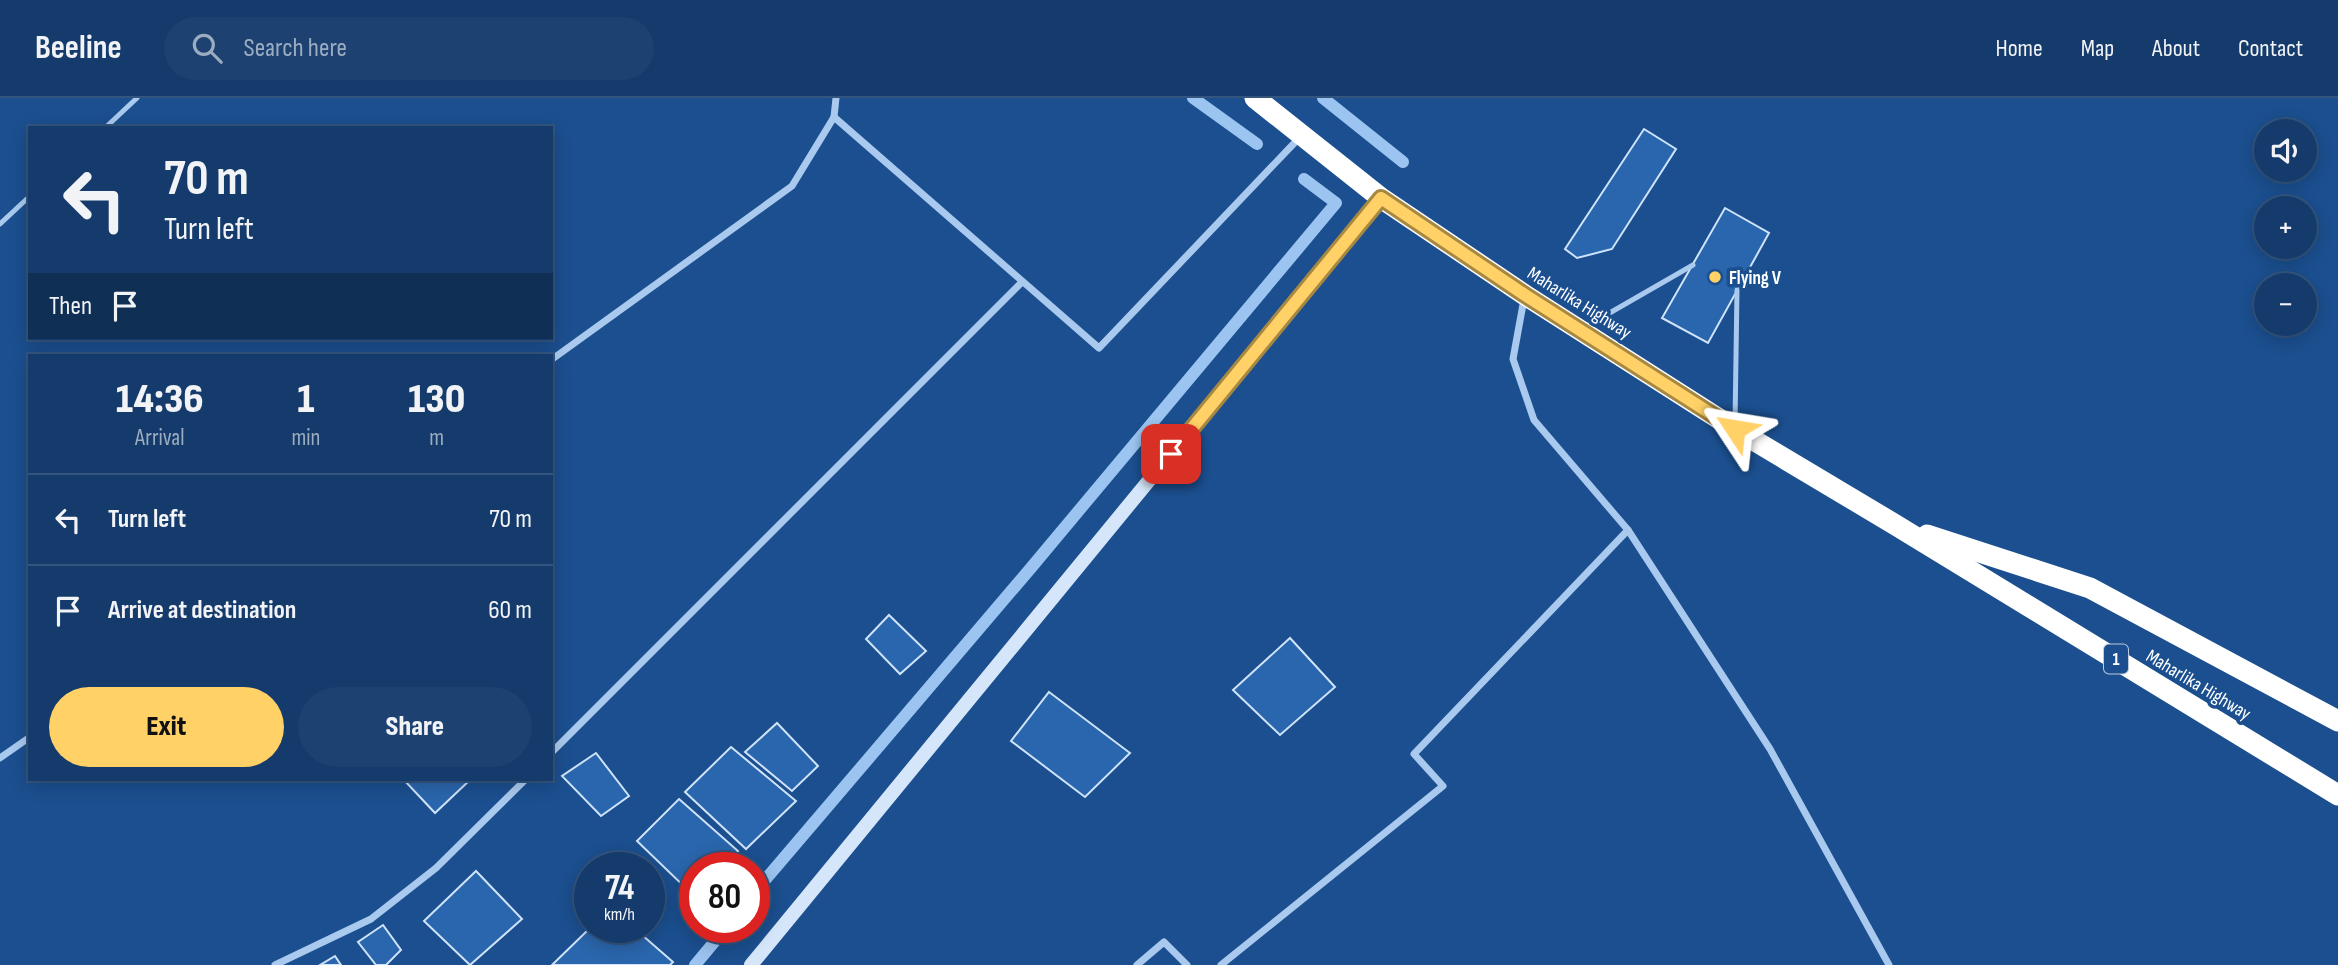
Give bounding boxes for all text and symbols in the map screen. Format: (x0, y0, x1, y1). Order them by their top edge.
search box (164, 17, 654, 80)
text: Beeline (35, 28, 122, 68)
icon: search (188, 29, 226, 67)
text: Search here (244, 33, 347, 64)
text: Home (1995, 34, 2043, 63)
text: Map (2081, 34, 2114, 63)
text: About (2152, 34, 2200, 63)
text: Contact (2238, 34, 2303, 63)
map controls (2254, 119, 2317, 336)
button: sound (2254, 119, 2317, 182)
text: 70 m (164, 150, 249, 209)
icon: left (49, 154, 140, 245)
button: + (2254, 196, 2317, 259)
text: Turn left (164, 210, 254, 249)
street label: Maharlika Highway (1523, 262, 1636, 345)
place label: Flying V (1729, 267, 1782, 290)
marker: Flying V (1707, 269, 1723, 285)
button: − (2254, 273, 2317, 336)
icon: arrive (106, 287, 144, 325)
text: Then (49, 291, 92, 322)
text: 14:36 (116, 374, 204, 425)
text: 1 (297, 374, 315, 425)
text: 130 (408, 374, 465, 425)
position arrow (1698, 392, 1772, 466)
text: Arrival (135, 424, 184, 452)
text: min (291, 424, 320, 452)
text: m (429, 424, 444, 452)
pin (1141, 424, 1201, 484)
icon: arrive (1152, 435, 1190, 473)
icon: left (49, 501, 87, 539)
text: Turn left (108, 504, 186, 535)
text: 70 m (489, 504, 532, 535)
icon: arrive (49, 592, 87, 630)
text: Arrive at destination (108, 595, 296, 626)
text: 60 m (488, 595, 532, 626)
road number: 1 (2104, 644, 2128, 674)
street label: Maharlika Highway (2142, 645, 2255, 726)
button: Exit (49, 687, 284, 767)
button: Share (298, 687, 532, 767)
speed limit sign: 80 (679, 852, 770, 943)
text: 74 (605, 867, 634, 910)
text: km/h (604, 904, 635, 925)

